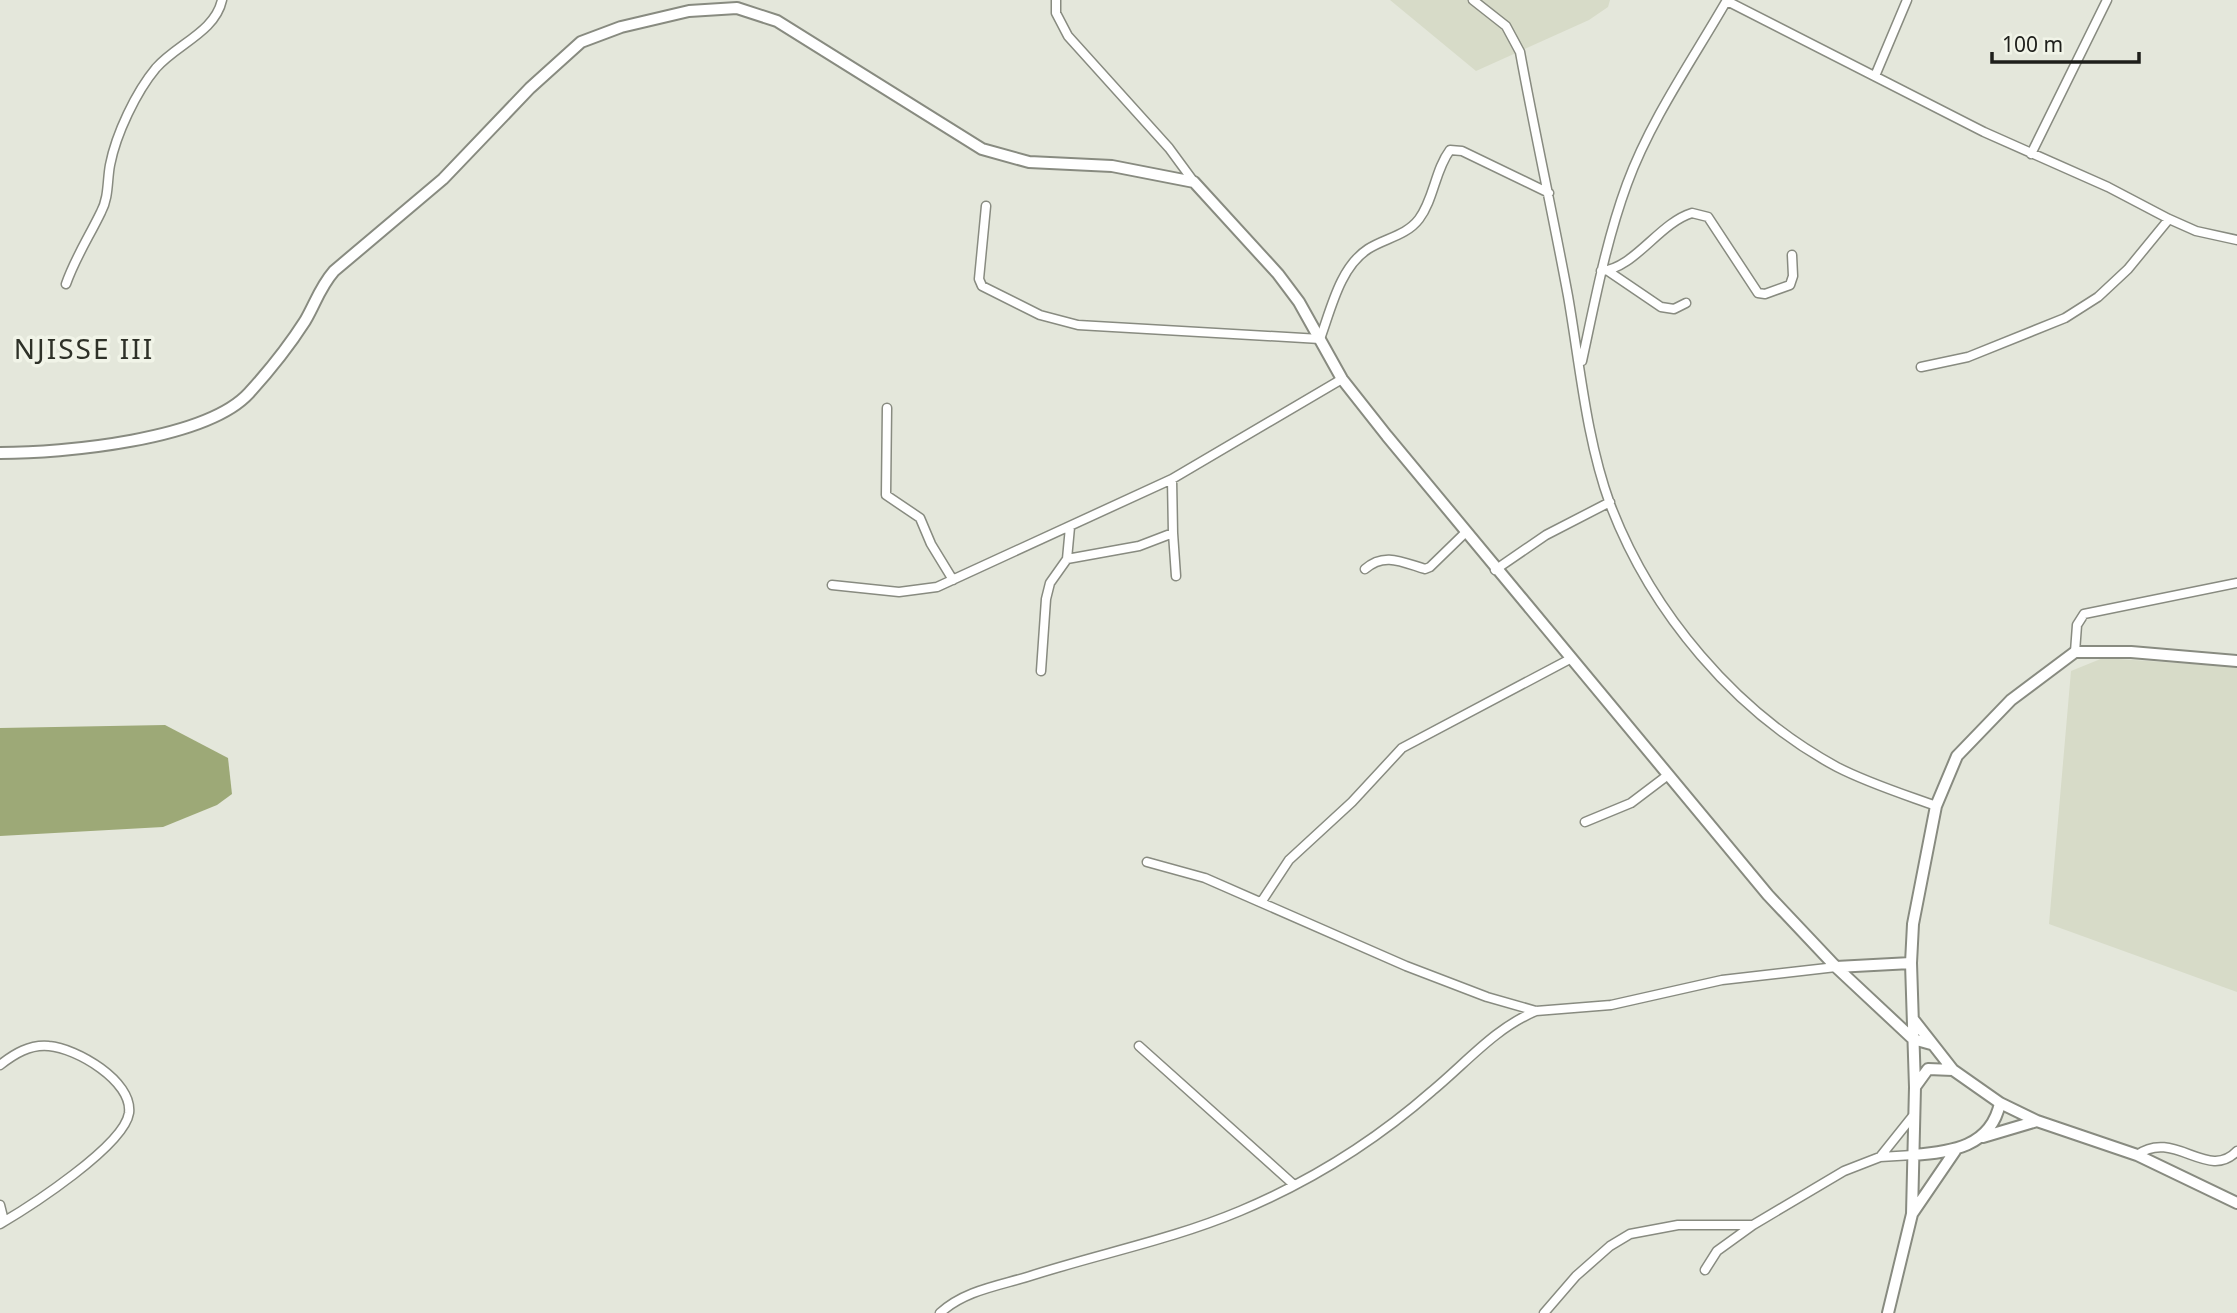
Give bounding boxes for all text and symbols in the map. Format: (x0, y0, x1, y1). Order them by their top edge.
scale bar (1992, 21, 2139, 65)
text: 100 m (2002, 30, 2063, 58)
district label: NJISSE III (14, 329, 154, 367)

